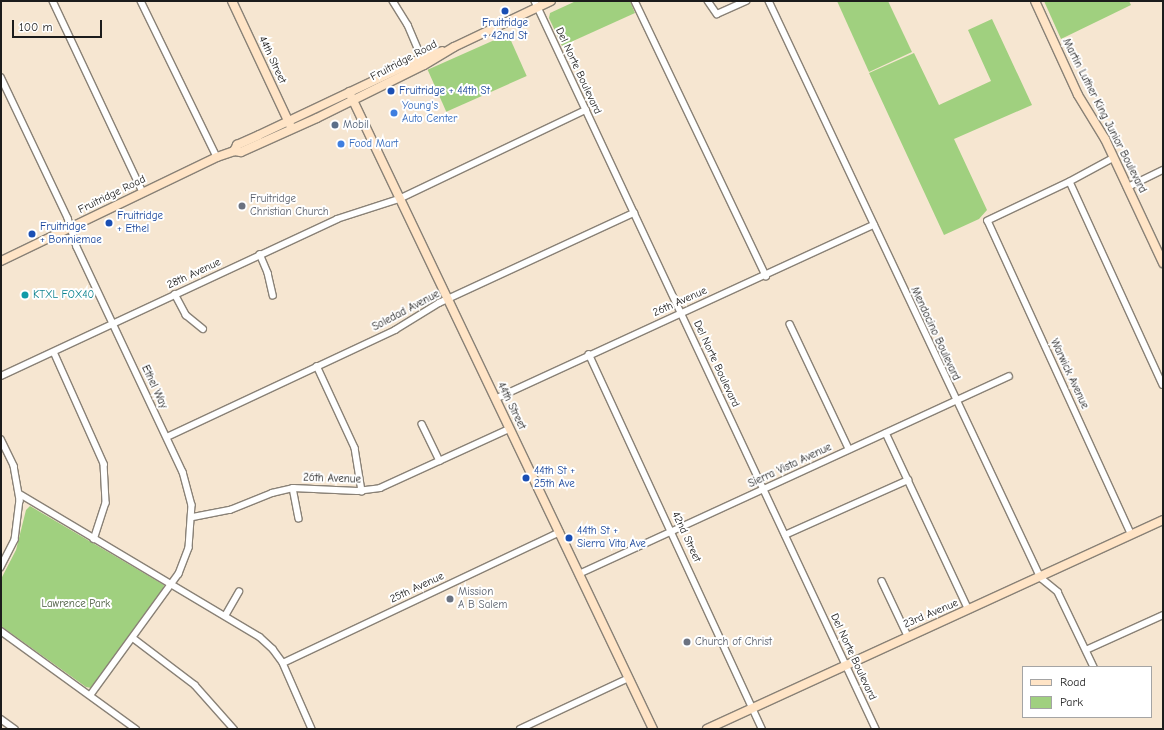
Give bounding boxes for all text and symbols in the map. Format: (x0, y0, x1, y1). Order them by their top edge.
marker: Fruitridge + 42nd St (500, 6, 510, 16)
scale bar (14, 12, 104, 38)
place label: Fruitridge + 42nd St (482, 17, 528, 43)
text: 100 m (19, 20, 52, 34)
street label: Del Norte Boulevard (552, 26, 604, 116)
street label: 44th Street (255, 34, 289, 86)
street label: Martin Luther King Junior Boulevard (1059, 37, 1149, 195)
street label: Fruitridge Road (368, 38, 440, 84)
place label: Fruitridge + 44th St (399, 84, 490, 98)
marker: Fruitridge + 44th St (386, 86, 396, 96)
place label: Young's Auto Center (402, 100, 457, 126)
marker: Young's Auto Center (389, 108, 399, 118)
place label: Mobil (343, 118, 369, 132)
marker: Mobil (330, 120, 340, 130)
place label: Food Mart (349, 137, 398, 151)
marker: Food Mart (336, 139, 346, 149)
street label: Fruitridge Road (76, 173, 148, 217)
place label: Fruitridge Christian Church (250, 193, 329, 219)
marker: Fruitridge Christian Church (237, 201, 247, 211)
place label: Fruitridge + Ethel (117, 210, 163, 236)
marker: Fruitridge + Ethel (104, 218, 114, 228)
place label: Fruitridge + Bonniemae (40, 221, 102, 247)
marker: Fruitridge + Bonniemae (27, 229, 37, 239)
street label: 28th Avenue (165, 256, 223, 292)
street label: 26th Avenue (651, 284, 709, 320)
street label: Mendocino Boulevard (907, 285, 963, 383)
place label: KTXL FOX40 (33, 288, 94, 302)
street label: Soledad Avenue (370, 288, 442, 334)
marker: KTXL FOX40 (20, 290, 30, 300)
street label: Del Norte Boulevard (690, 319, 742, 409)
street label: Warwick Avenue (1047, 337, 1091, 411)
street label: Ethel Way (138, 363, 170, 411)
street label: 44th Street (494, 380, 528, 432)
street label: Sierra Vista Avenue (746, 441, 834, 491)
place label: 44th St + 25th Ave (534, 465, 575, 491)
street label: 26th Avenue (303, 471, 361, 487)
marker: 44th St + 25th Ave (521, 473, 531, 483)
street label: 42nd Street (669, 510, 703, 564)
place label: 44th St + Sierra Vita Ave (577, 525, 646, 551)
marker: 44th St + Sierra Vita Ave (564, 533, 574, 543)
street label: 25th Avenue (388, 570, 446, 606)
place label: Mission A B Salem (458, 586, 507, 612)
marker: Mission A B Salem (445, 594, 455, 604)
park label: Lawrence Park (42, 597, 110, 611)
street label: 23rd Avenue (902, 597, 960, 631)
street label: Del Norte Boulevard (827, 612, 879, 702)
place label: Church of Christ (695, 635, 772, 649)
marker: Church of Christ (682, 637, 692, 647)
legend (1022, 666, 1152, 718)
text: Road (1060, 675, 1086, 689)
text: Park (1060, 695, 1083, 709)

